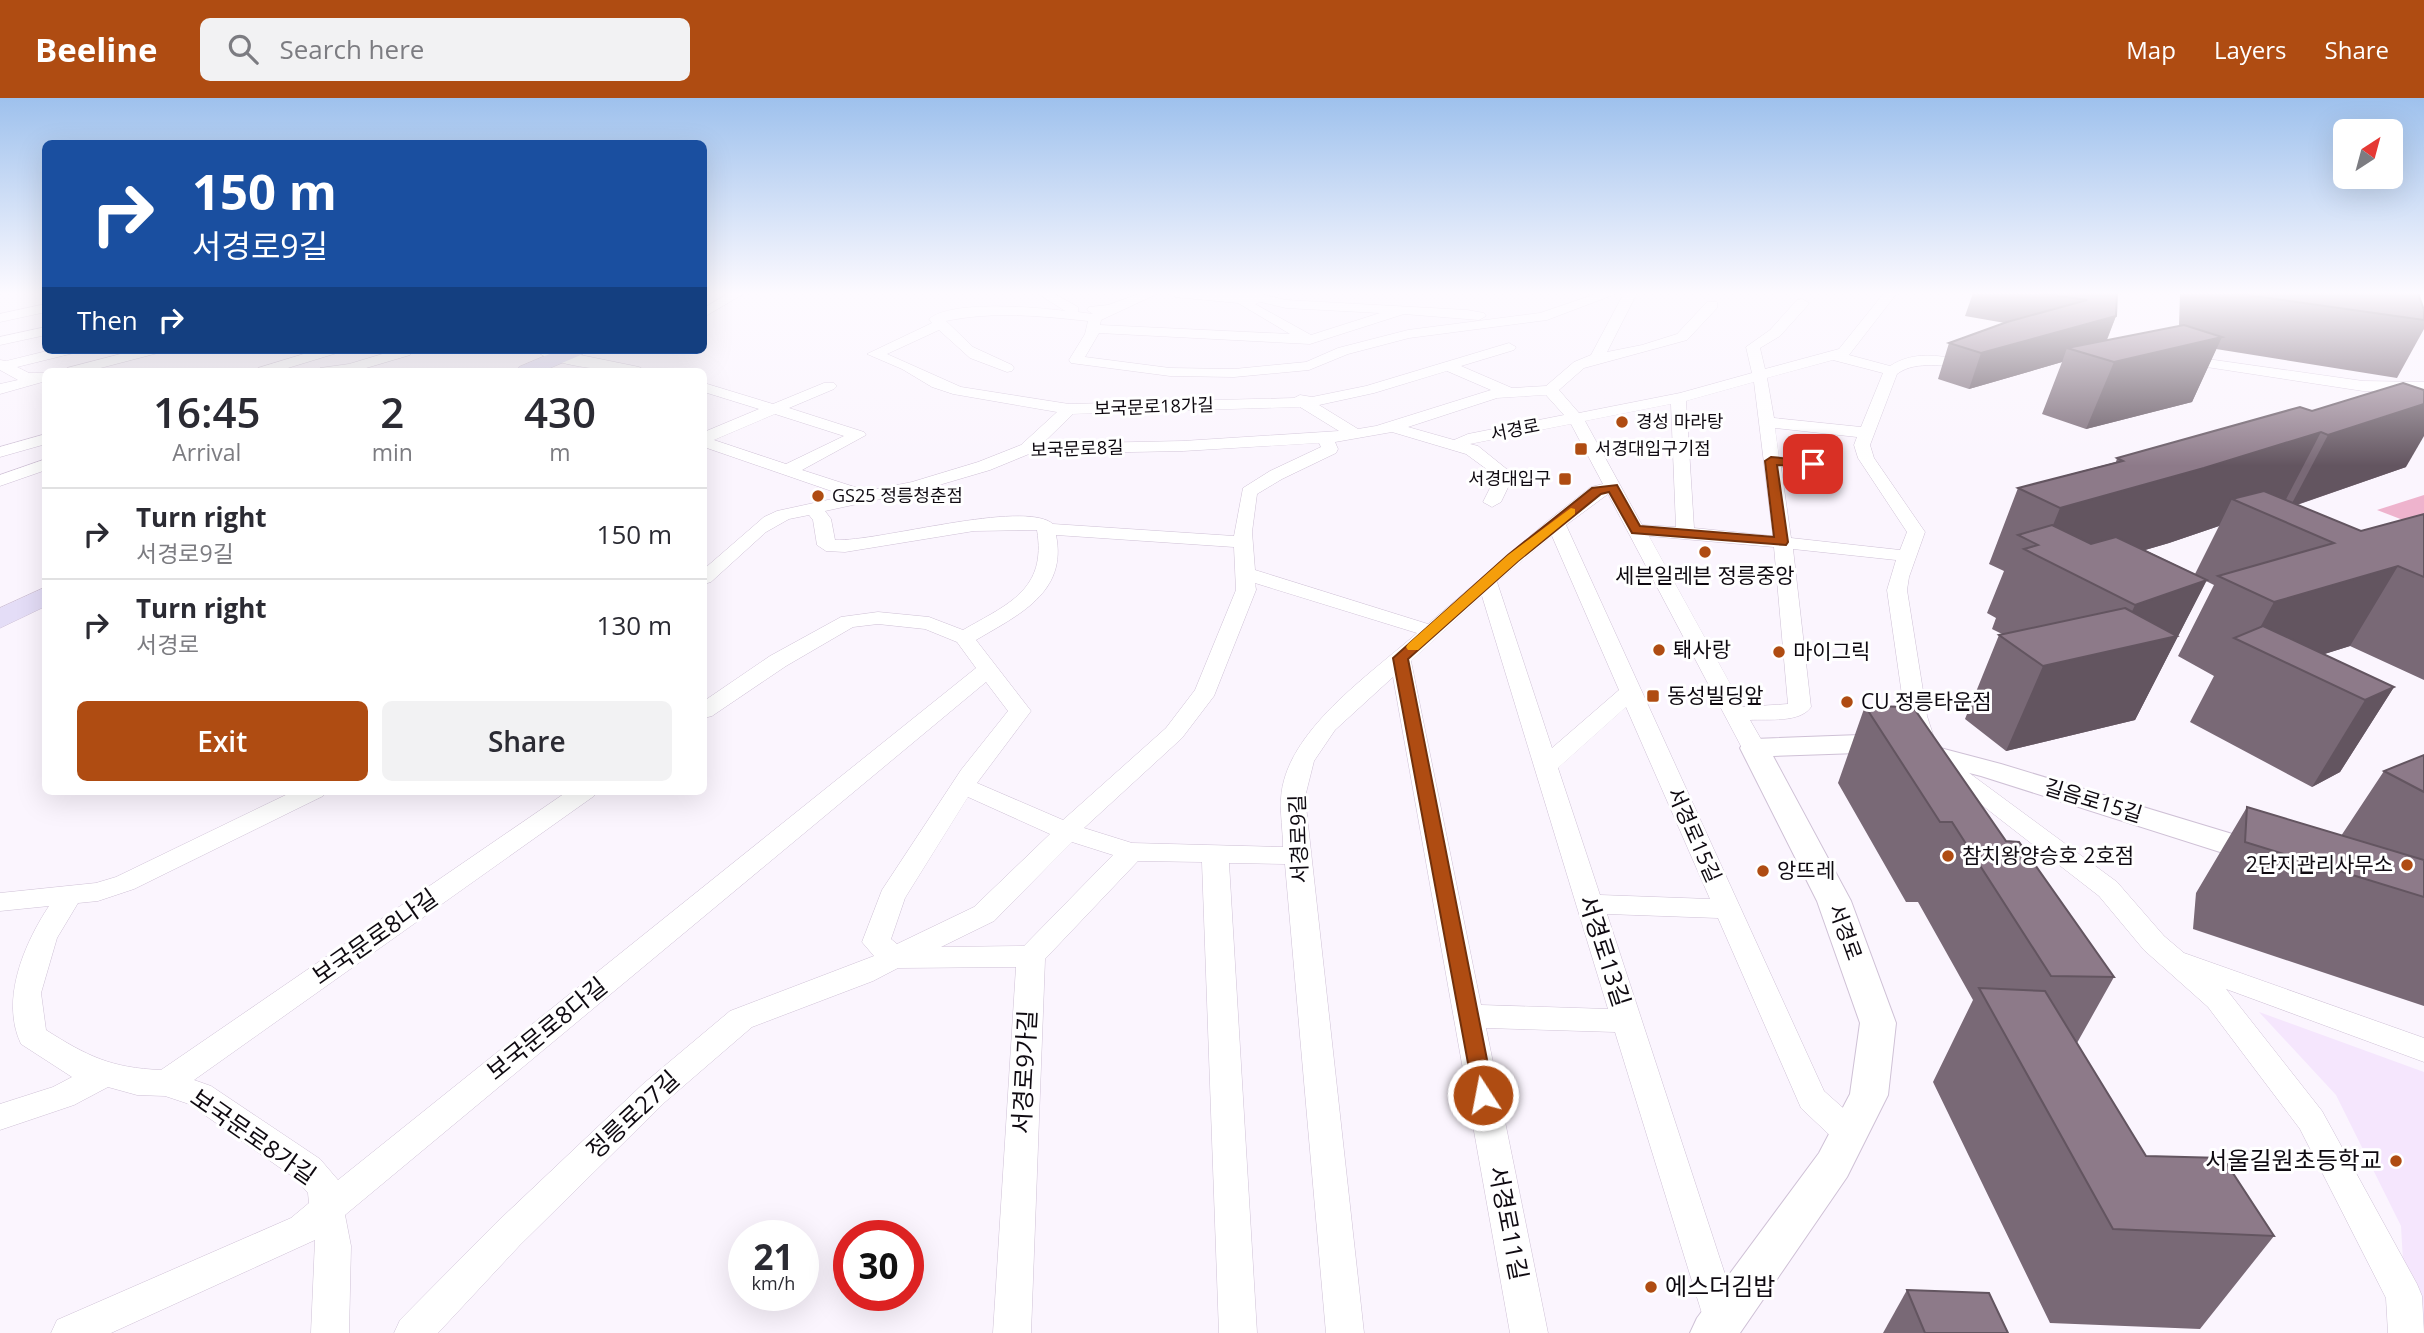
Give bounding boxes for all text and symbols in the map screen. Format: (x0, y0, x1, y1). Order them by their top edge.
search box (200, 18, 690, 81)
text: Beeline (35, 27, 158, 72)
icon: search (224, 30, 262, 68)
text: Search here (280, 31, 424, 67)
text: Map (2126, 33, 2176, 66)
text: Layers (2214, 33, 2287, 66)
text: Share (2325, 33, 2389, 66)
north arrow (2333, 119, 2403, 189)
map controls (2333, 119, 2403, 189)
text: 150 m (192, 158, 337, 224)
icon: right (77, 168, 168, 259)
text: 서경로9길 (192, 224, 328, 267)
icon: right (152, 301, 190, 339)
text: Then (77, 302, 138, 338)
text: 16:45 (153, 383, 261, 440)
text: 2 (380, 383, 404, 440)
text: 430 (524, 383, 596, 440)
street label: 보국문로18가길 (1094, 392, 1214, 420)
place label: 경성 마라탕 (1636, 409, 1723, 433)
street label: 서경로 (1488, 412, 1541, 446)
marker: 경성 마라탕 (1614, 414, 1630, 430)
street label: 보국문로8길 (1030, 434, 1124, 462)
pin (1783, 434, 1843, 494)
text: Arrival (172, 436, 241, 468)
text: min (372, 436, 413, 468)
text: m (549, 436, 571, 468)
place label: 서경대입구기점 (1595, 436, 1711, 460)
marker: 서경대입구기점 (1573, 441, 1589, 457)
icon: arrive (1794, 445, 1832, 483)
place label: 서경대입구 (1468, 466, 1551, 490)
marker: 서경대입구 (1557, 471, 1573, 487)
place label: GS25 정릉청춘점 (832, 483, 963, 507)
marker: GS25 정릉청춘점 (810, 488, 826, 504)
text: Turn right (136, 499, 267, 535)
icon: right (77, 515, 115, 553)
text: 150 m (597, 516, 672, 552)
text: 서경로9길 (136, 537, 234, 569)
marker: 세븐일레븐 정릉중앙 (1697, 544, 1713, 560)
place label: 세븐일레븐 정릉중앙 (1615, 561, 1795, 589)
text: Turn right (136, 590, 267, 626)
icon: right (77, 606, 115, 644)
text: 130 m (597, 607, 672, 643)
text: 서경로 (136, 628, 199, 660)
place label: 퇘사랑 (1673, 635, 1731, 663)
place label: 마이그릭 (1793, 637, 1870, 665)
marker: 퇘사랑 (1651, 642, 1667, 658)
marker: 마이그릭 (1771, 644, 1787, 660)
place label: 동성빌딩앞 (1667, 681, 1764, 709)
place label: CU 정릉타운점 (1861, 687, 1992, 715)
marker: 동성빌딩앞 (1645, 688, 1661, 704)
marker: CU 정릉타운점 (1839, 694, 1855, 710)
button: Exit (77, 701, 368, 781)
button: Share (382, 701, 672, 781)
street label: 길음로15길 (2041, 772, 2146, 828)
street label: 서경로15길 (1662, 783, 1728, 887)
street label: 서경로9길 (1282, 794, 1314, 884)
place label: 참치왕양승호 2호점 (1962, 841, 2134, 869)
marker: 참치왕양승호 2호점 (1940, 848, 1956, 864)
place label: 2단지관리사무소 (2246, 850, 2393, 878)
place label: 앙뜨레 (1777, 856, 1835, 884)
marker: 2단지관리사무소 (2399, 857, 2415, 873)
marker: 앙뜨레 (1755, 863, 1771, 879)
street label: 보국문로8나길 (305, 880, 443, 991)
street label: 서경로13길 (1572, 890, 1639, 1011)
street label: 서경로 (1823, 900, 1869, 964)
street label: 보국문로8다길 (479, 969, 613, 1087)
street label: 서경로9가길 (1004, 1009, 1043, 1135)
position arrow (1446, 1058, 1520, 1132)
street label: 정릉로27길 (578, 1062, 686, 1165)
street label: 보국문로8가길 (185, 1080, 323, 1191)
place label: 서울길원초등학교 (2205, 1143, 2382, 1176)
marker: 서울길원초등학교 (2388, 1153, 2404, 1169)
street label: 서경로11길 (1482, 1163, 1537, 1283)
speed limit sign: 30 (833, 1220, 924, 1311)
text: 21 (753, 1233, 794, 1280)
place label: 에스더김밥 (1665, 1269, 1775, 1302)
text: km/h (752, 1271, 795, 1295)
marker: 에스더김밥 (1643, 1279, 1659, 1295)

